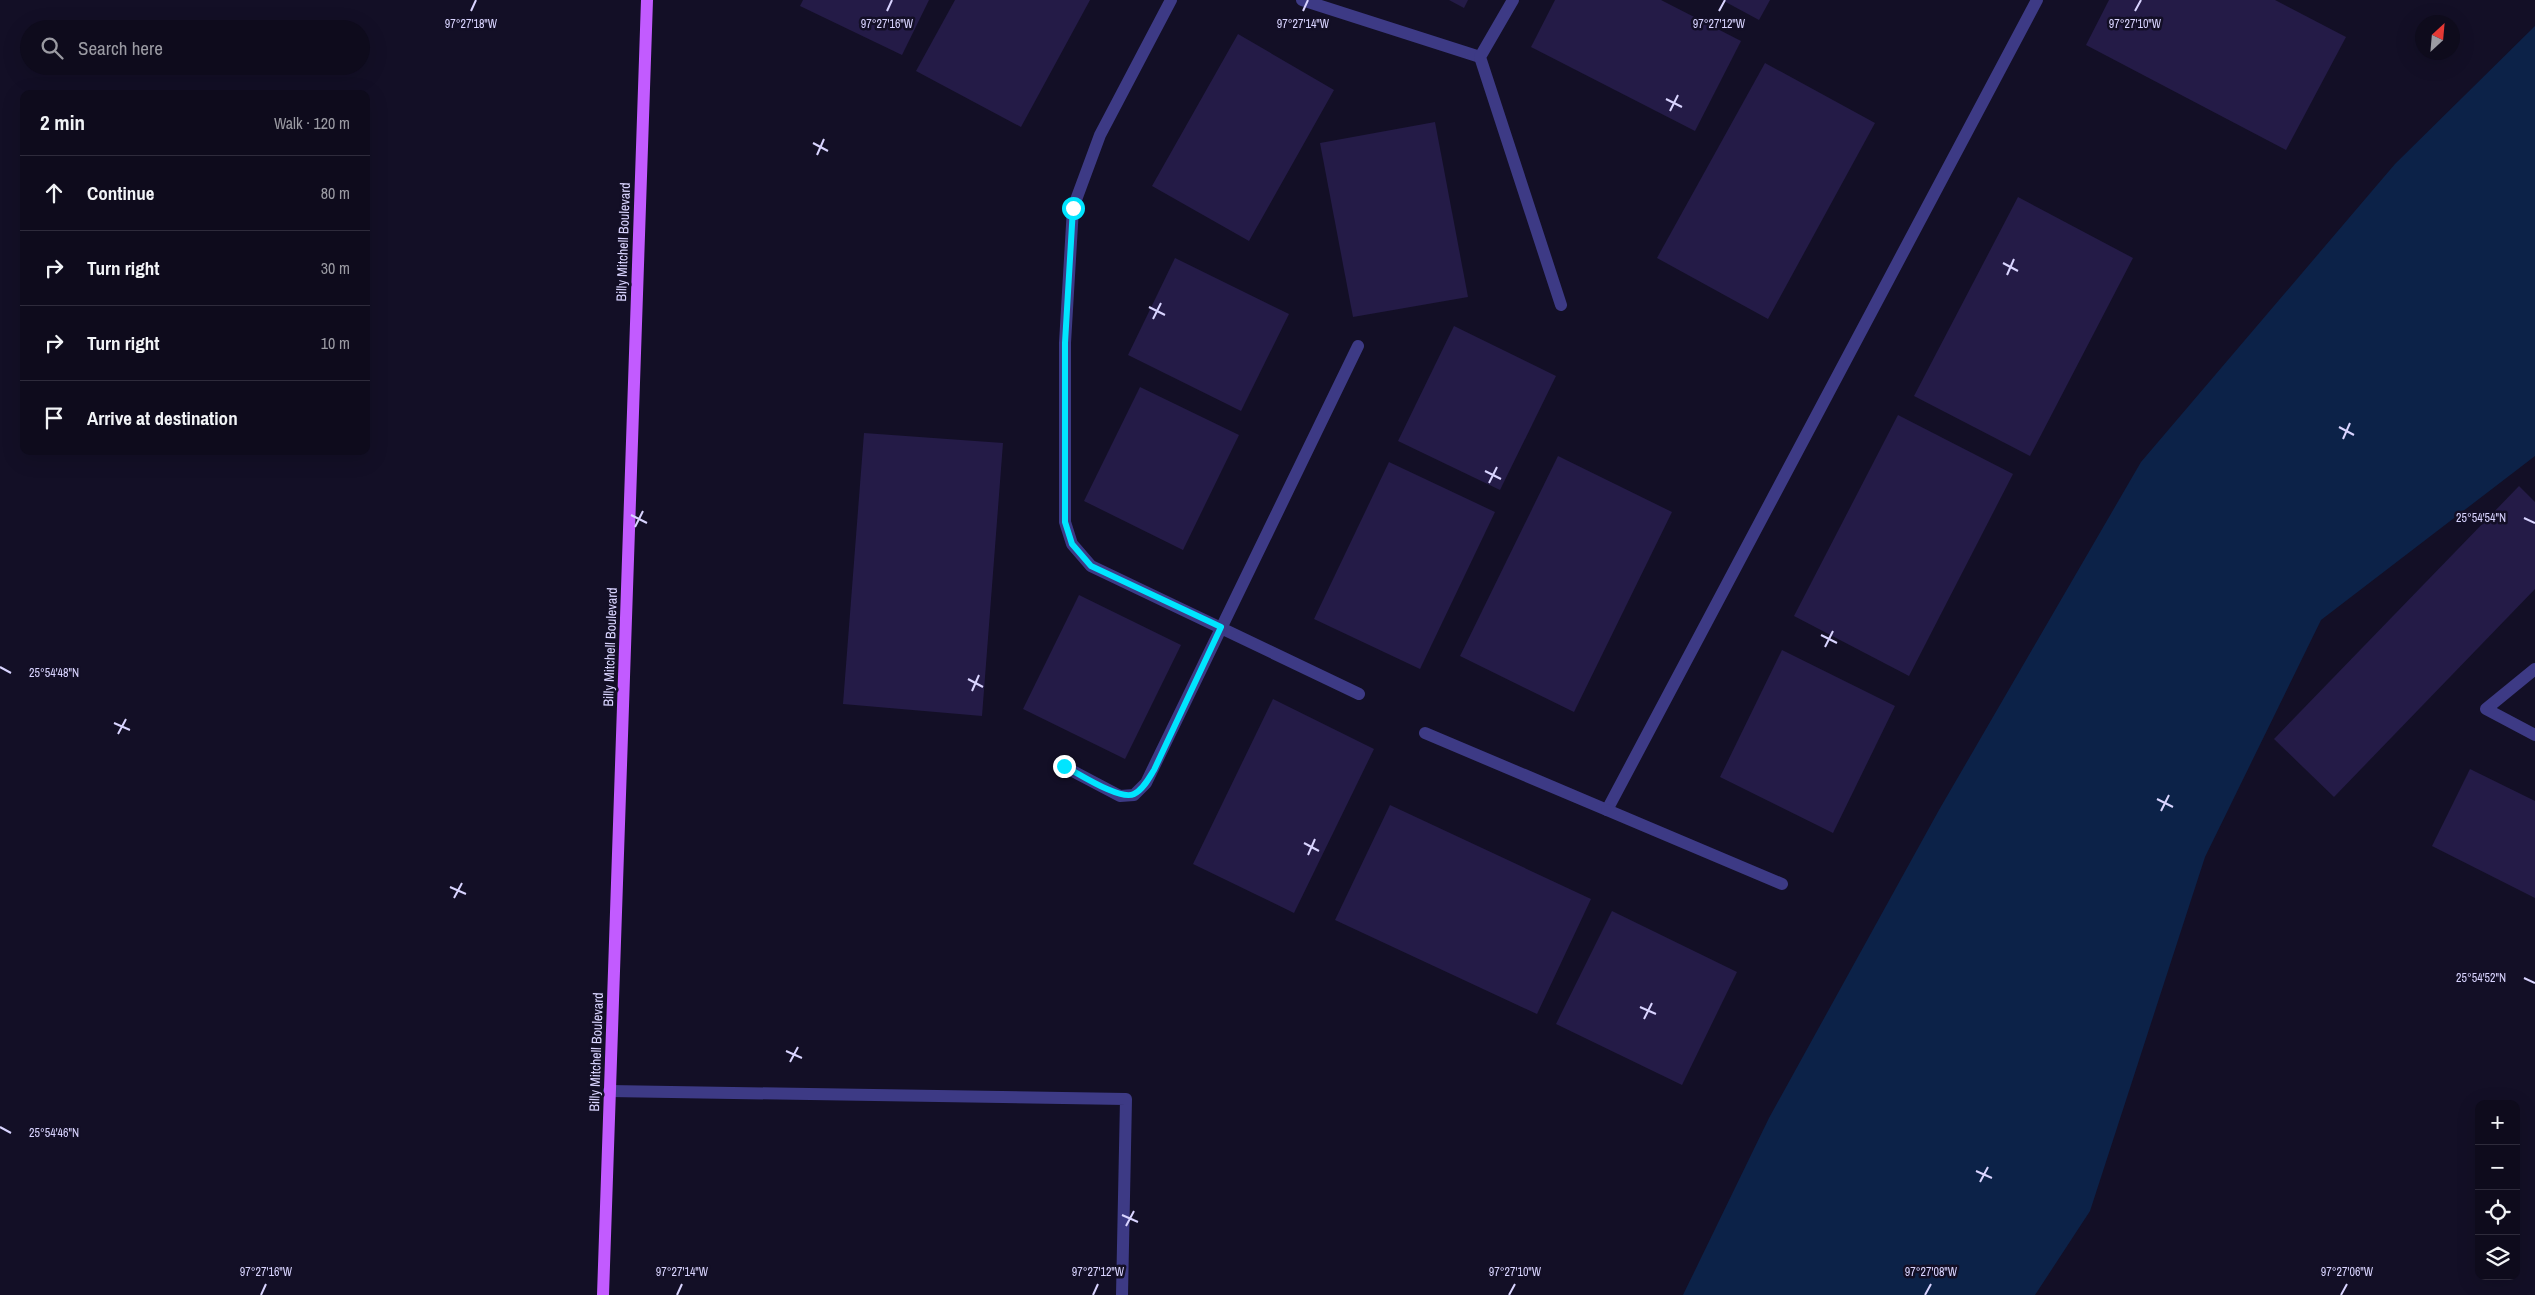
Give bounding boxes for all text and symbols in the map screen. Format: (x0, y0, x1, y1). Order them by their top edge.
north arrow (2415, 15, 2460, 60)
text: 97°27'18"W (445, 16, 498, 32)
text: 97°27'16"W (861, 16, 914, 32)
text: 97°27'14"W (1277, 16, 1330, 32)
text: 97°27'12"W (1693, 16, 1746, 32)
text: 97°27'10"W (2109, 16, 2162, 32)
search box (20, 20, 370, 75)
icon: search (38, 34, 66, 62)
text: Search here (78, 35, 163, 61)
text: 2 min (40, 108, 85, 137)
text: Walk · 120 m (274, 112, 350, 134)
icon: ahead (40, 179, 68, 207)
text: Continue (87, 180, 155, 206)
text: 80 m (321, 182, 350, 204)
street label: Billy Mitchell Boulevard (612, 182, 634, 302)
route start (1062, 197, 1085, 220)
icon: right (40, 254, 68, 282)
text: Turn right (87, 255, 159, 281)
text: 30 m (321, 257, 350, 279)
icon: right (40, 329, 68, 357)
text: Turn right (87, 330, 159, 356)
text: 10 m (321, 332, 350, 354)
icon: arrive (40, 404, 68, 432)
text: Arrive at destination (87, 405, 238, 431)
text: 25°54'54"N (2456, 510, 2506, 526)
street label: Billy Mitchell Boulevard (599, 587, 621, 707)
text: 25°54'48"N (29, 665, 79, 681)
route end (1053, 755, 1076, 778)
text: 25°54'52"N (2456, 970, 2506, 986)
street label: Billy Mitchell Boulevard (585, 992, 607, 1112)
map controls (2475, 1100, 2520, 1280)
button: + (2475, 1100, 2520, 1145)
text: 25°54'46"N (29, 1125, 79, 1141)
button: − (2475, 1145, 2520, 1190)
button: locate (2475, 1190, 2520, 1235)
button: layers (2475, 1235, 2520, 1280)
text: 97°27'16"W (240, 1264, 293, 1280)
text: 97°27'14"W (656, 1264, 709, 1280)
text: 97°27'12"W (1072, 1264, 1125, 1280)
text: 97°27'10"W (1489, 1264, 1542, 1280)
text: 97°27'08"W (1905, 1264, 1958, 1280)
text: 97°27'06"W (2321, 1264, 2374, 1280)

